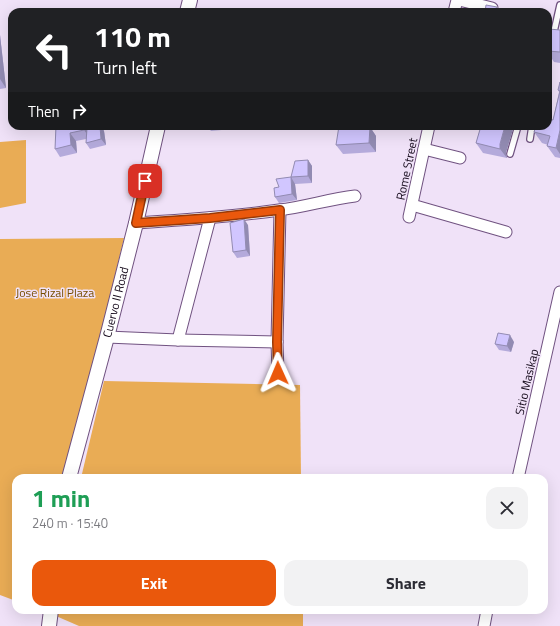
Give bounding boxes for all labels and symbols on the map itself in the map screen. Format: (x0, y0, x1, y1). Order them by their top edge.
street label: Rome Street (391, 135, 423, 202)
pin (128, 164, 162, 198)
street label: Cuervo II Road (97, 265, 133, 339)
park label: Jose Rizal Plaza (16, 283, 94, 302)
street label: Sitio Masikap (510, 347, 543, 417)
position arrow (257, 352, 299, 394)

